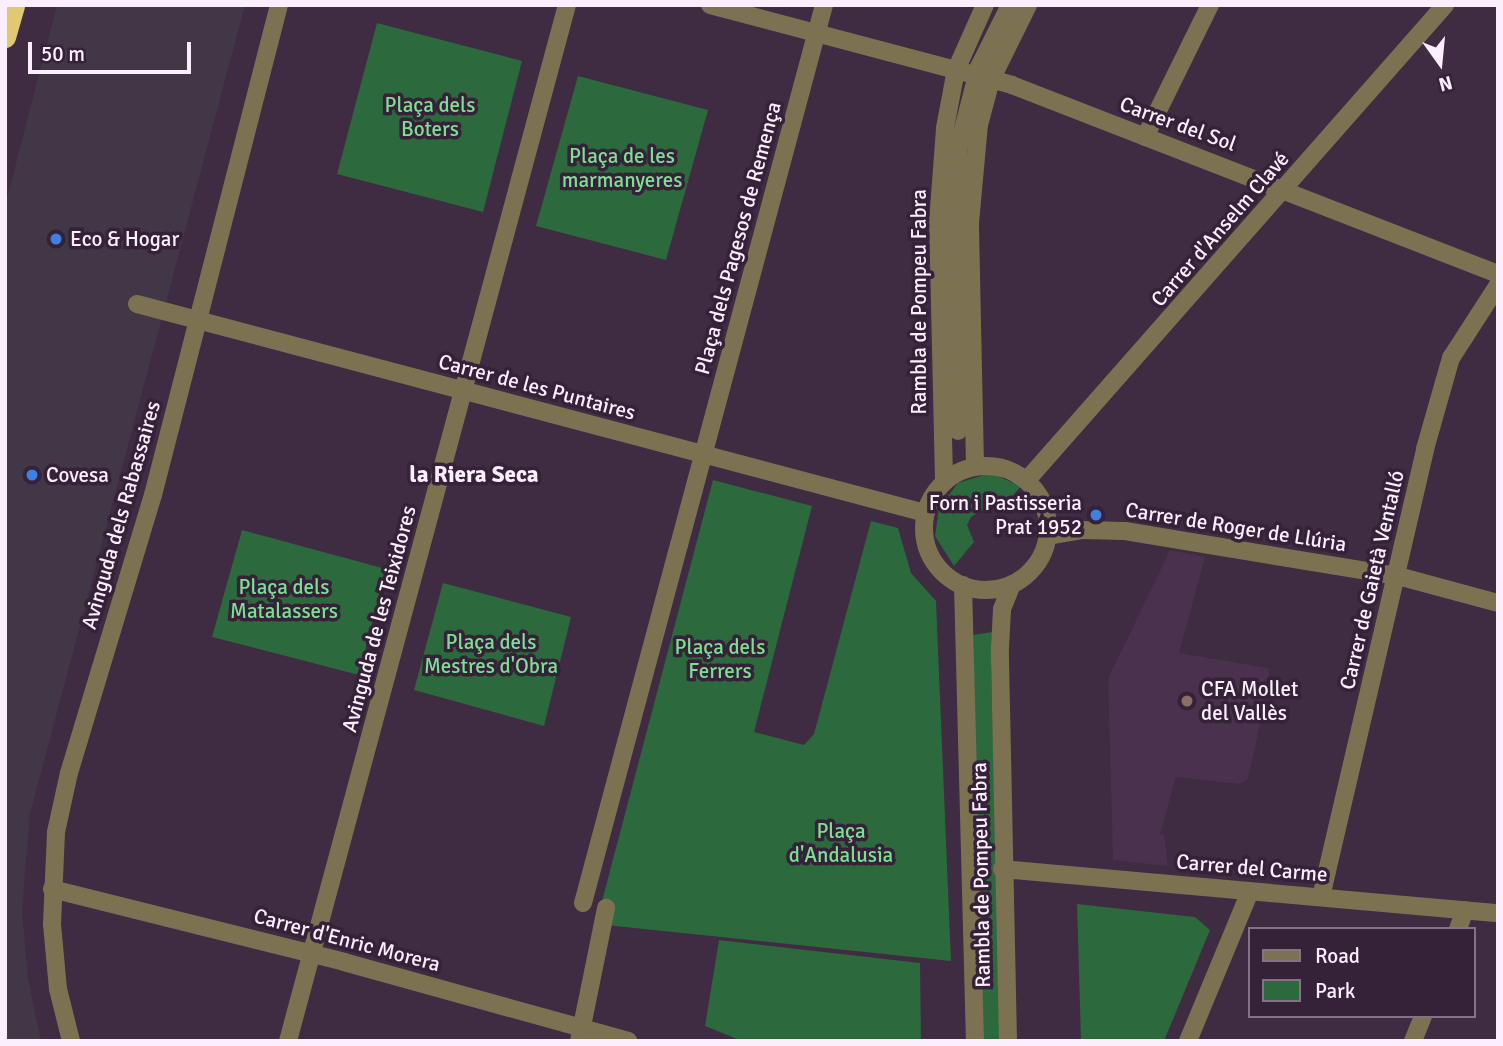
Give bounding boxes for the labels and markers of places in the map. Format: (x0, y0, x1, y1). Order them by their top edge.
place label: Eco & Hogar (70, 226, 179, 252)
marker: Eco & Hogar (48, 231, 64, 247)
place label: Covesa (46, 462, 109, 488)
marker: Covesa (24, 467, 40, 483)
place label: Forn i Pastisseria Prat 1952 (929, 490, 1082, 540)
marker: Forn i Pastisseria Prat 1952 (1088, 507, 1104, 523)
place label: CFA Mollet del Vallès (1201, 676, 1298, 726)
marker: CFA Mollet del Vallès (1179, 693, 1195, 709)

